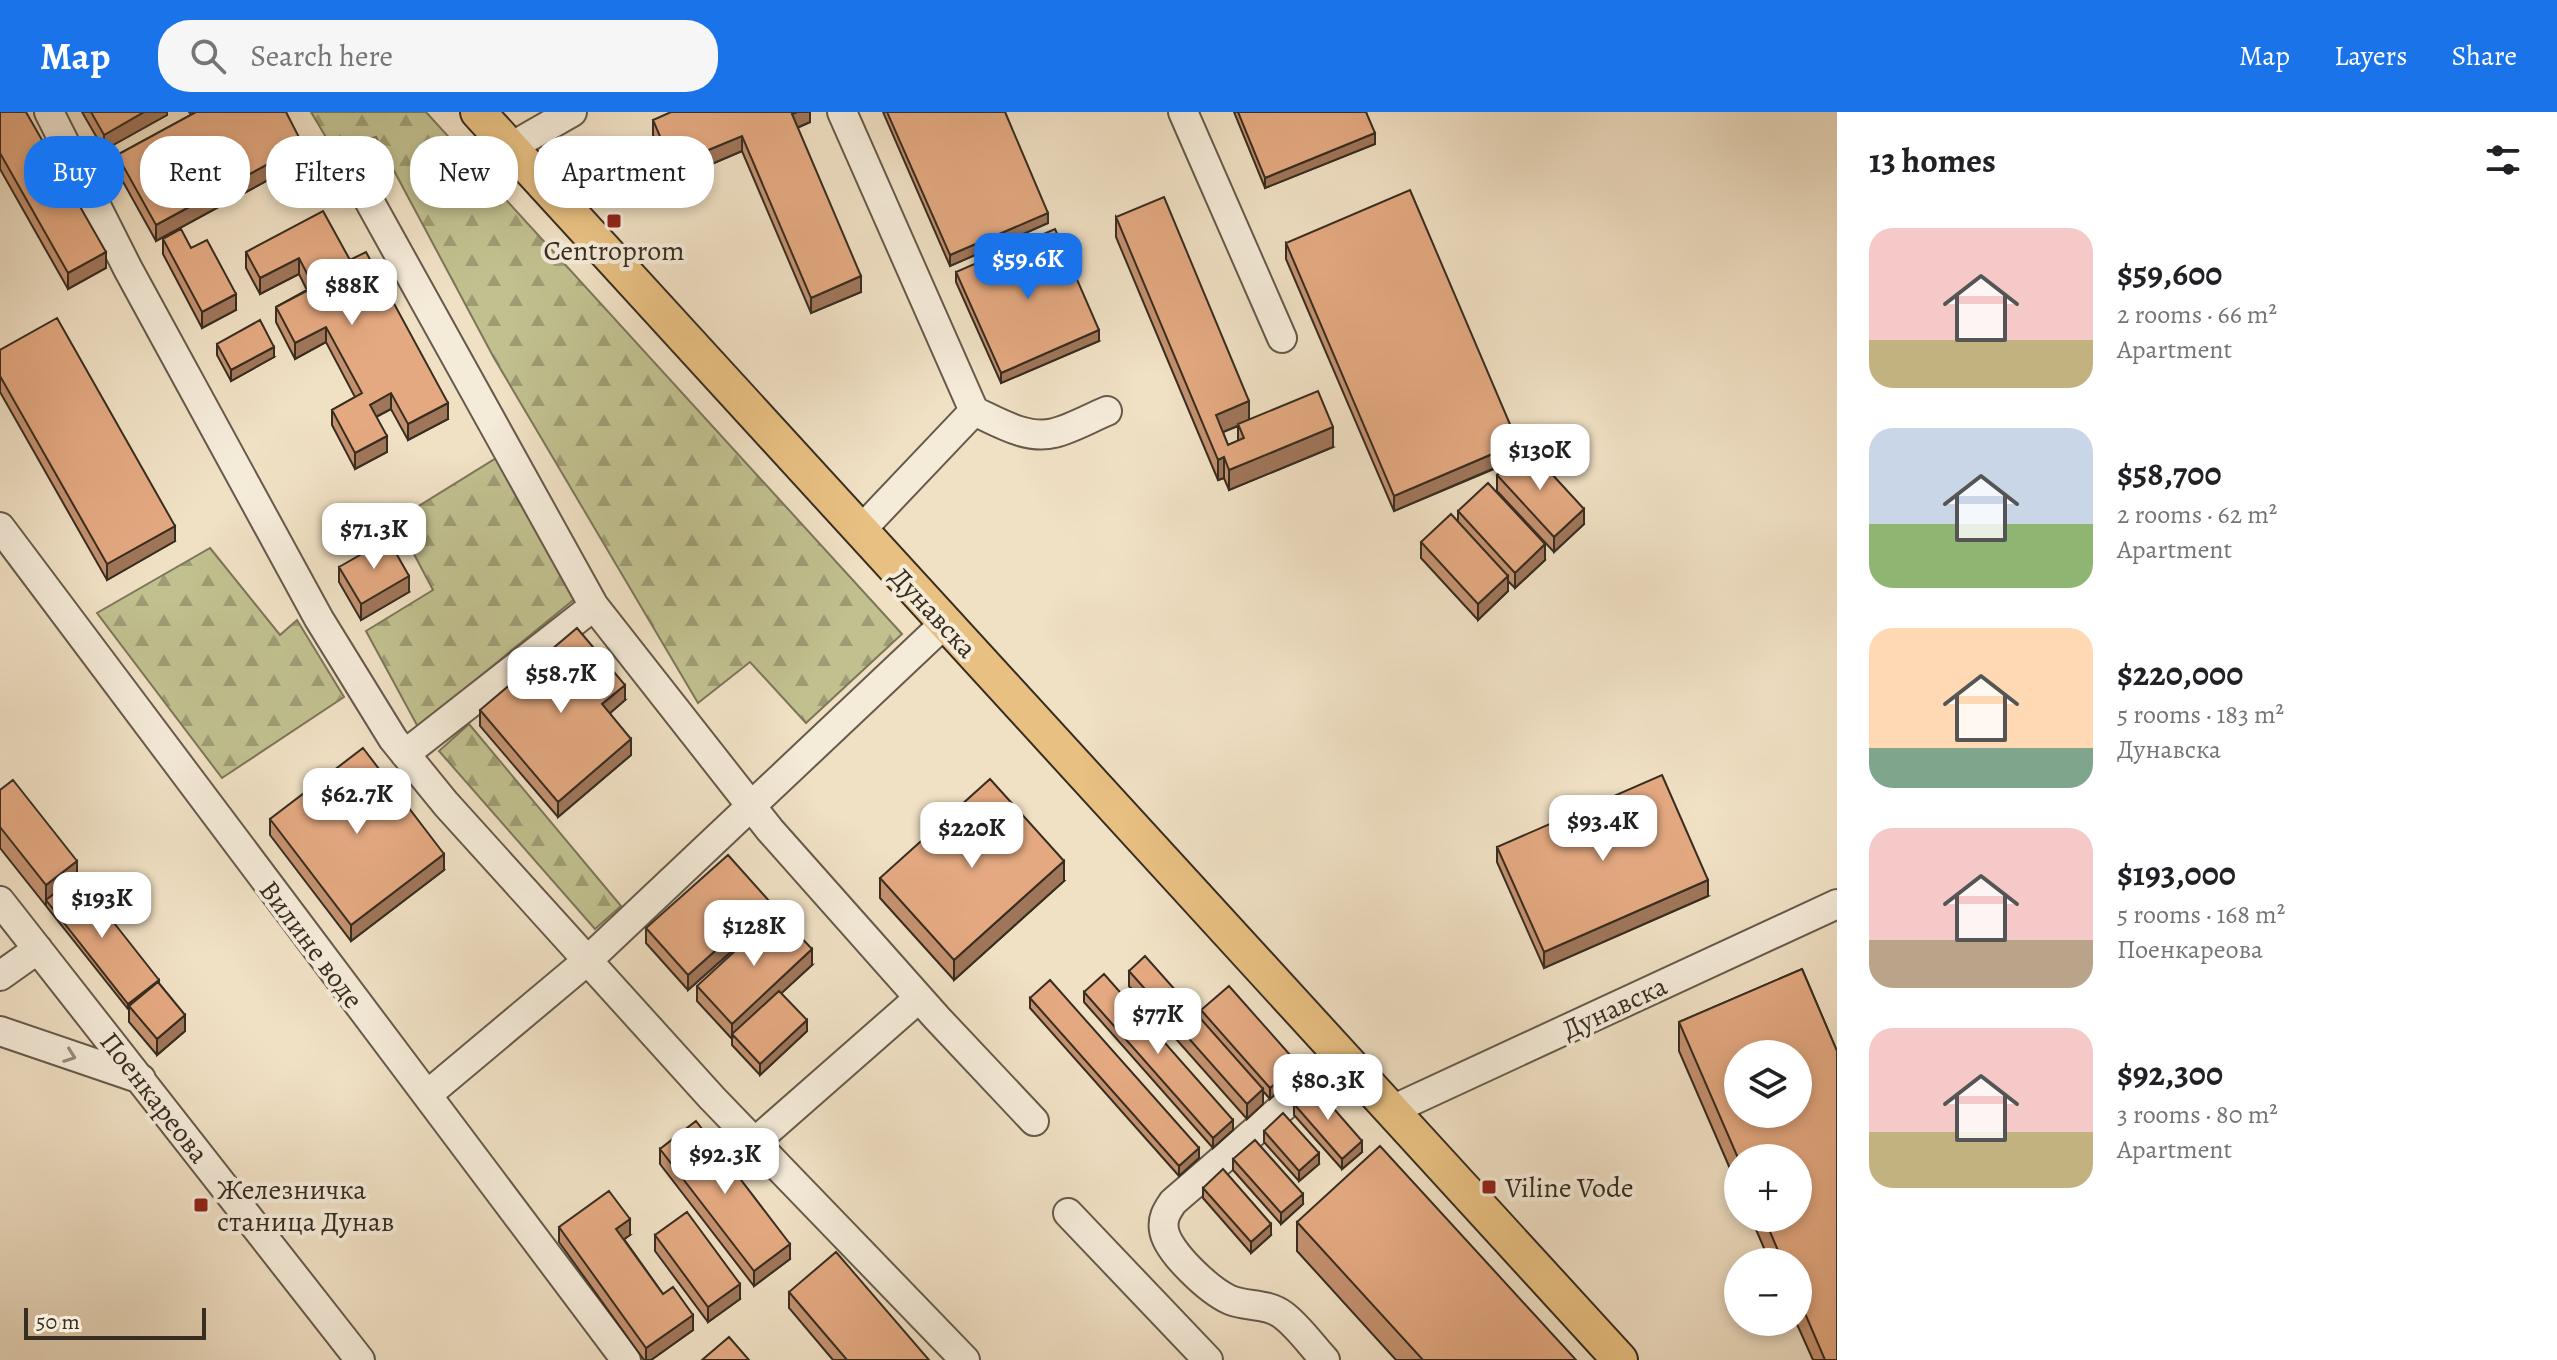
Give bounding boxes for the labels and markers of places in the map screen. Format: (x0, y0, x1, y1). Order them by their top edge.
marker: Centroprom (605, 212, 623, 230)
place label: Centroprom (544, 232, 684, 270)
pin: $59.6K (963, 233, 1093, 301)
pin: $88K (305, 259, 399, 327)
pin: $130K (1484, 424, 1596, 492)
pin: $71.3K (309, 503, 439, 571)
pin: $58.7K (496, 647, 626, 715)
pin: $62.7K (292, 768, 422, 836)
pin: $93.4K (1538, 795, 1668, 863)
pin: $220K (916, 802, 1028, 870)
pin: $193K (46, 872, 158, 940)
pin: $128K (698, 900, 810, 968)
pin: $77K (1111, 988, 1205, 1056)
pin: $80.3K (1263, 1054, 1393, 1122)
pin: $92.3K (660, 1128, 790, 1196)
place label: Viline Vode (1504, 1169, 1634, 1207)
place label: Железничка станица Дунав (217, 1171, 394, 1241)
marker: Viline Vode (1480, 1178, 1498, 1196)
marker: Железничка станица Дунав (192, 1196, 210, 1214)

